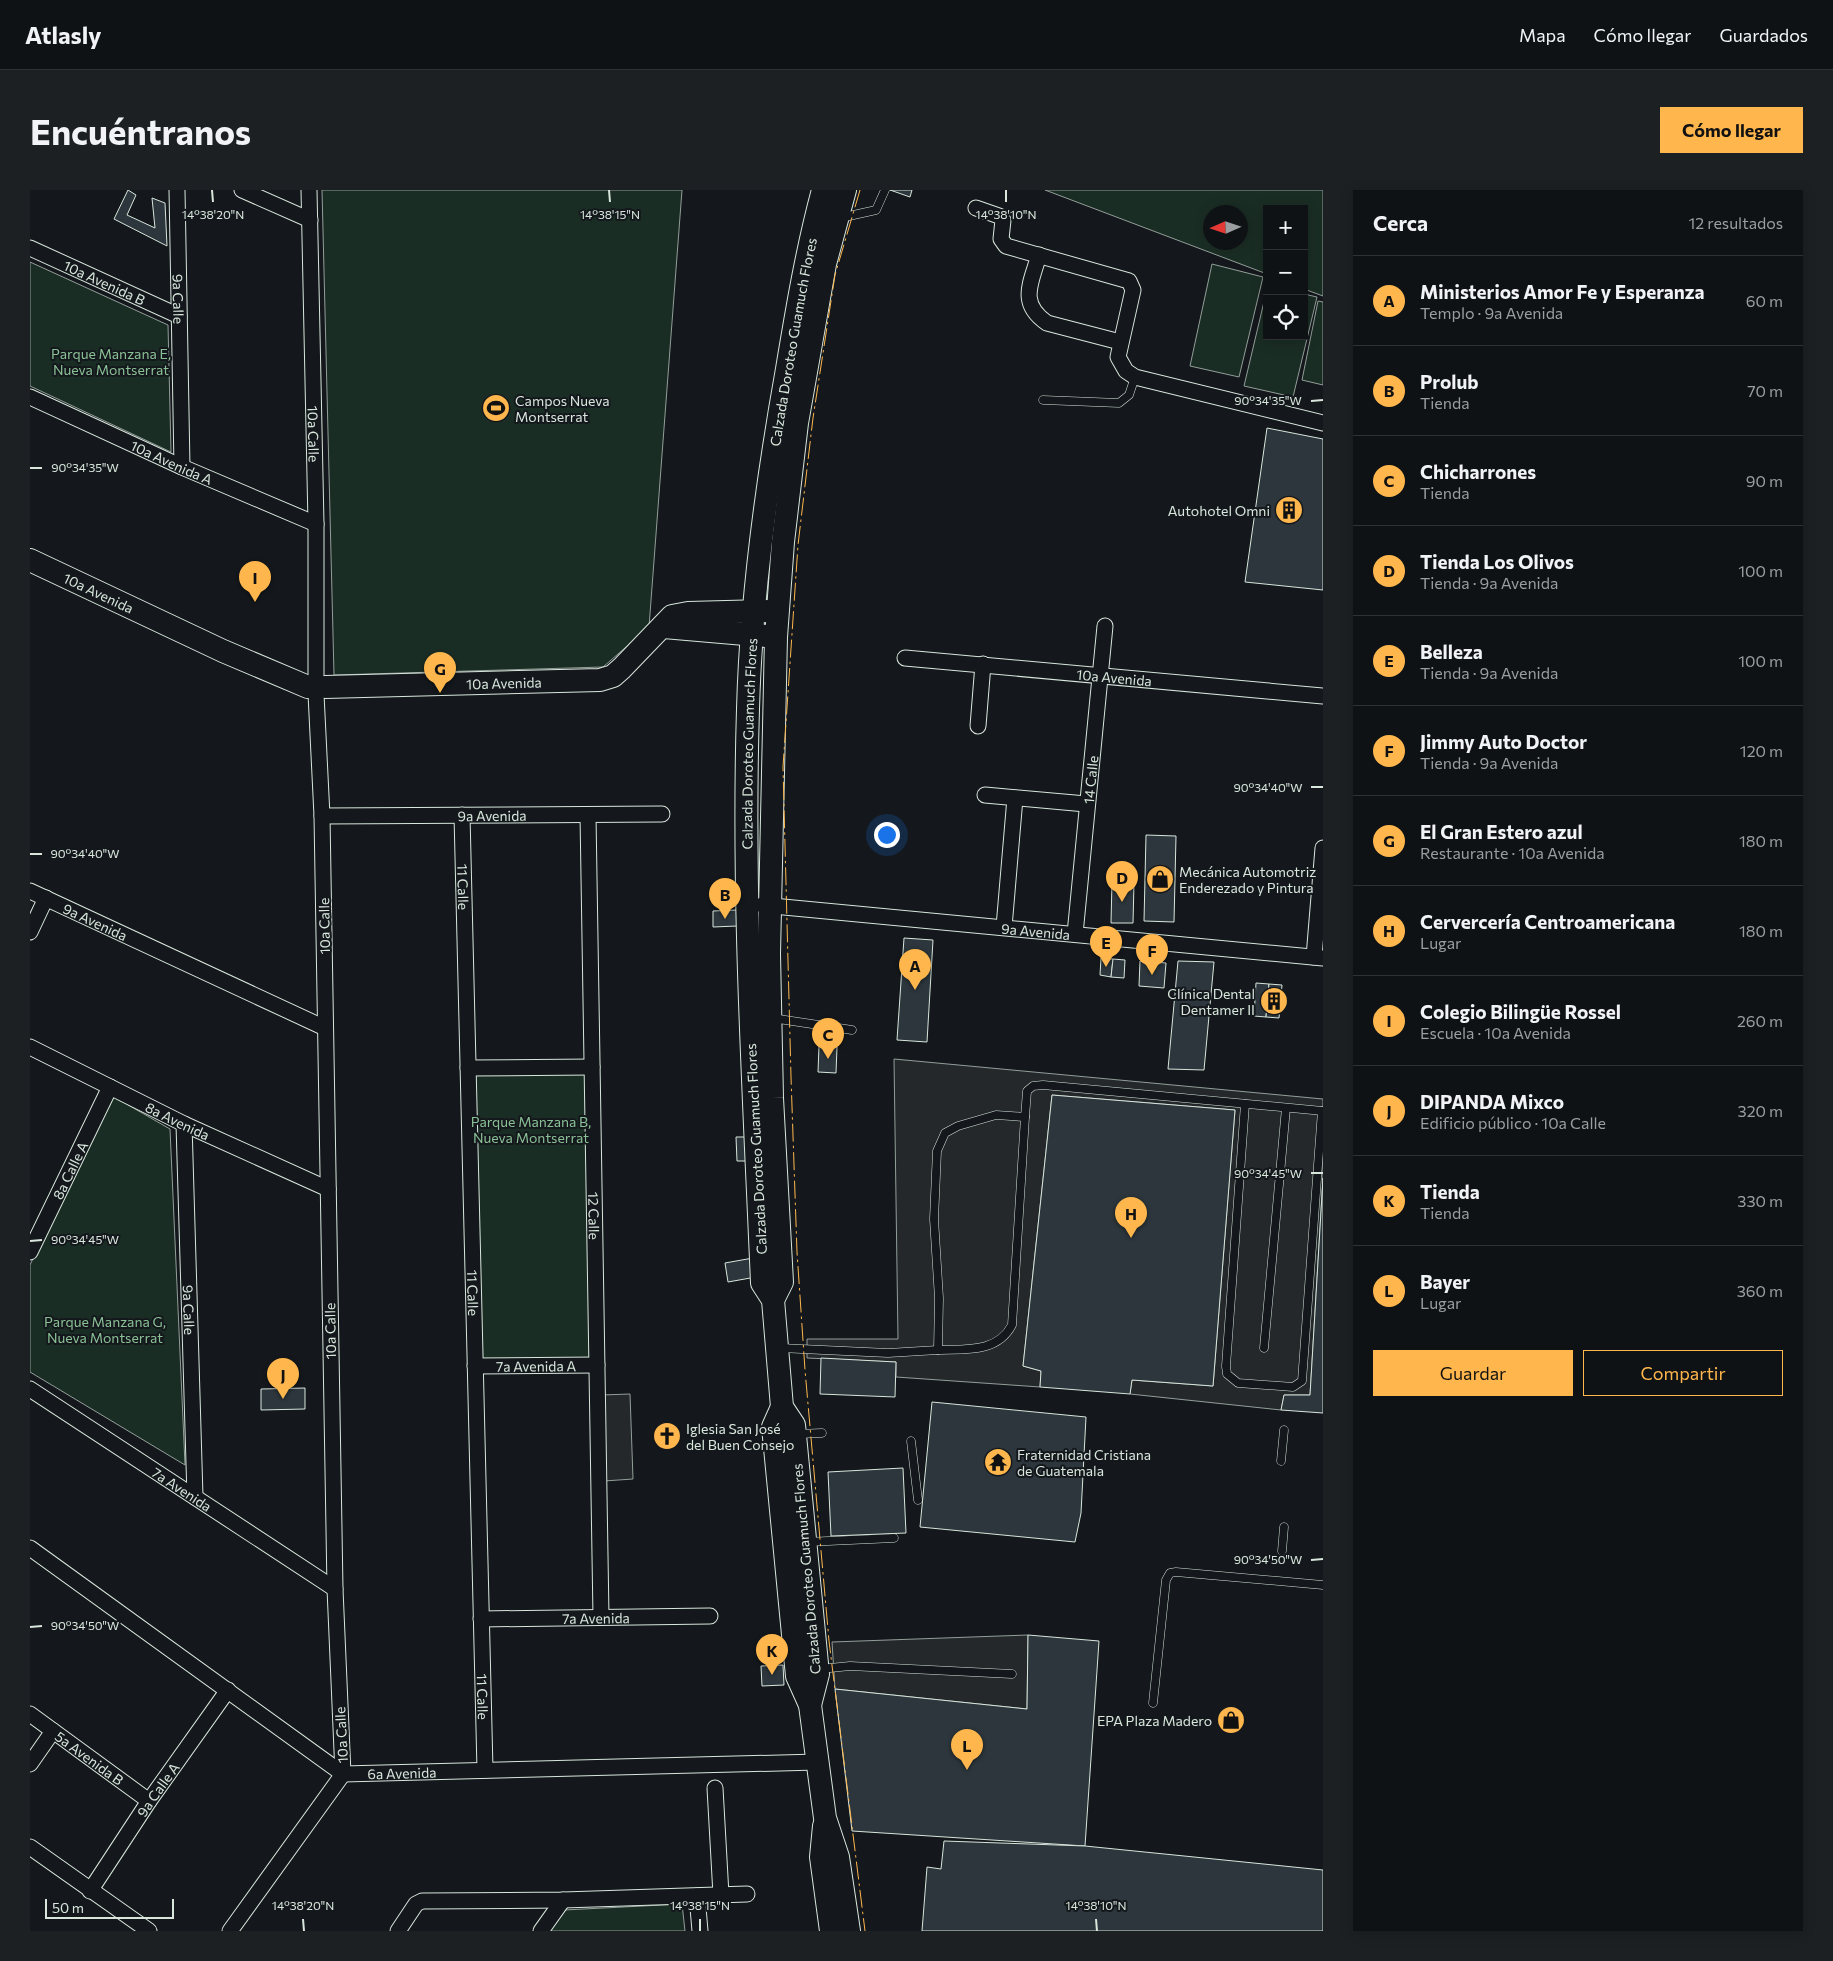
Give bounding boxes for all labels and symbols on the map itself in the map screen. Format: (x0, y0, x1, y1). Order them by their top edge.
north arrow (1203, 205, 1248, 250)
text: 14°38'20"N (182, 207, 244, 221)
text: 14°38'15"N (580, 207, 640, 221)
text: 14°38'10"N (976, 207, 1036, 221)
street label: Calzada Doroteo Guamuch Flores (766, 236, 820, 447)
street label: 10a Avenida B (61, 256, 148, 308)
street label: 9a Calle (170, 274, 188, 324)
park label: Parque Manzana E, Nueva Montserrat (51, 345, 171, 378)
place label: Campos Nueva Montserrat (515, 392, 610, 425)
sports icon: Campos Nueva Montserrat (481, 393, 511, 423)
text: 90°34'35"W (1234, 393, 1302, 407)
street label: 10a Calle (305, 405, 323, 462)
street label: 10a Avenida A (128, 436, 216, 488)
text: 90°34'35"W (51, 460, 119, 474)
building icon: Autohotel Omni (1274, 495, 1304, 525)
place label: Autohotel Omni (1168, 502, 1270, 519)
pin: I (239, 561, 271, 602)
street label: 10a Avenida (61, 569, 137, 616)
street label: Calzada Doroteo Guamuch Flores (738, 637, 760, 850)
pin: G (424, 652, 456, 693)
street label: 10a Avenida (1076, 665, 1153, 689)
street label: 10a Avenida (466, 673, 542, 692)
street label: 14 Calle (1079, 755, 1101, 805)
text: 90°34'40"W (1234, 780, 1302, 794)
street label: 9a Avenida (457, 806, 527, 824)
your location (874, 822, 900, 848)
text: 90°34'40"W (51, 846, 119, 860)
pin: D (1106, 861, 1138, 902)
place label: Mecánica Automotriz Enderezado y Pintura (1179, 863, 1316, 896)
street label: 11 Calle (455, 864, 473, 910)
shop icon: Mecánica Automotriz Enderezado y Pintura (1145, 864, 1175, 894)
pin: B (709, 878, 741, 919)
street label: 10a Calle (315, 898, 333, 954)
street label: 9a Avenida (60, 899, 130, 944)
street label: 9a Avenida (1001, 919, 1071, 943)
pin: E (1090, 926, 1122, 967)
pin: F (1136, 934, 1168, 975)
pin: A (899, 949, 931, 990)
place label: Clínica Dental Dentamer II (1167, 985, 1255, 1018)
building icon: Clínica Dental Dentamer II (1259, 986, 1289, 1016)
pin: C (812, 1018, 844, 1059)
street label: Calzada Doroteo Guamuch Flores (742, 1043, 770, 1255)
street label: 8a Avenida (143, 1098, 212, 1143)
park label: Parque Manzana B, Nueva Montserrat (471, 1113, 591, 1146)
street label: 8a Calle A (48, 1138, 91, 1202)
text: 90°34'45"W (1234, 1166, 1302, 1180)
street label: 12 Calle (586, 1192, 603, 1240)
pin: H (1115, 1197, 1147, 1238)
text: 90°34'45"W (51, 1232, 119, 1246)
street label: 11 Calle (464, 1270, 483, 1316)
street label: 9a Calle (180, 1285, 199, 1335)
street label: 10a Calle (321, 1303, 339, 1359)
park label: Parque Manzana G, Nueva Montserrat (44, 1313, 166, 1346)
street label: 7a Avenida A (496, 1357, 576, 1374)
pin: J (267, 1358, 299, 1399)
place label: Iglesia San José del Buen Consejo (686, 1420, 794, 1453)
church icon: Iglesia San José del Buen Consejo (652, 1421, 682, 1451)
place label: Fraternidad Cristiana de Guatemala (1017, 1446, 1151, 1479)
temple icon: Fraternidad Cristiana de Guatemala (983, 1447, 1013, 1477)
street label: 7a Avenida (149, 1463, 215, 1514)
street label: Calzada Doroteo Guamuch Flores (788, 1463, 824, 1675)
text: 90°34'50"W (1234, 1552, 1302, 1566)
street label: 7a Avenida (562, 1609, 630, 1626)
text: 90°34'50"W (51, 1618, 119, 1632)
pin: K (756, 1634, 788, 1675)
street label: 11 Calle (474, 1673, 492, 1720)
shop icon: EPA Plaza Madero (1216, 1705, 1246, 1735)
street label: 10a Calle (331, 1706, 351, 1764)
place label: EPA Plaza Madero (1097, 1712, 1212, 1729)
street label: 5a Avenida B (52, 1727, 127, 1788)
pin: L (951, 1729, 983, 1770)
street label: 9a Calle A (133, 1759, 183, 1820)
street label: 6a Avenida (367, 1763, 437, 1782)
scale bar (45, 1896, 174, 1919)
text: 14°38'20"N (272, 1898, 334, 1912)
text: 14°38'15"N (670, 1898, 730, 1912)
text: 14°38'10"N (1066, 1898, 1126, 1912)

